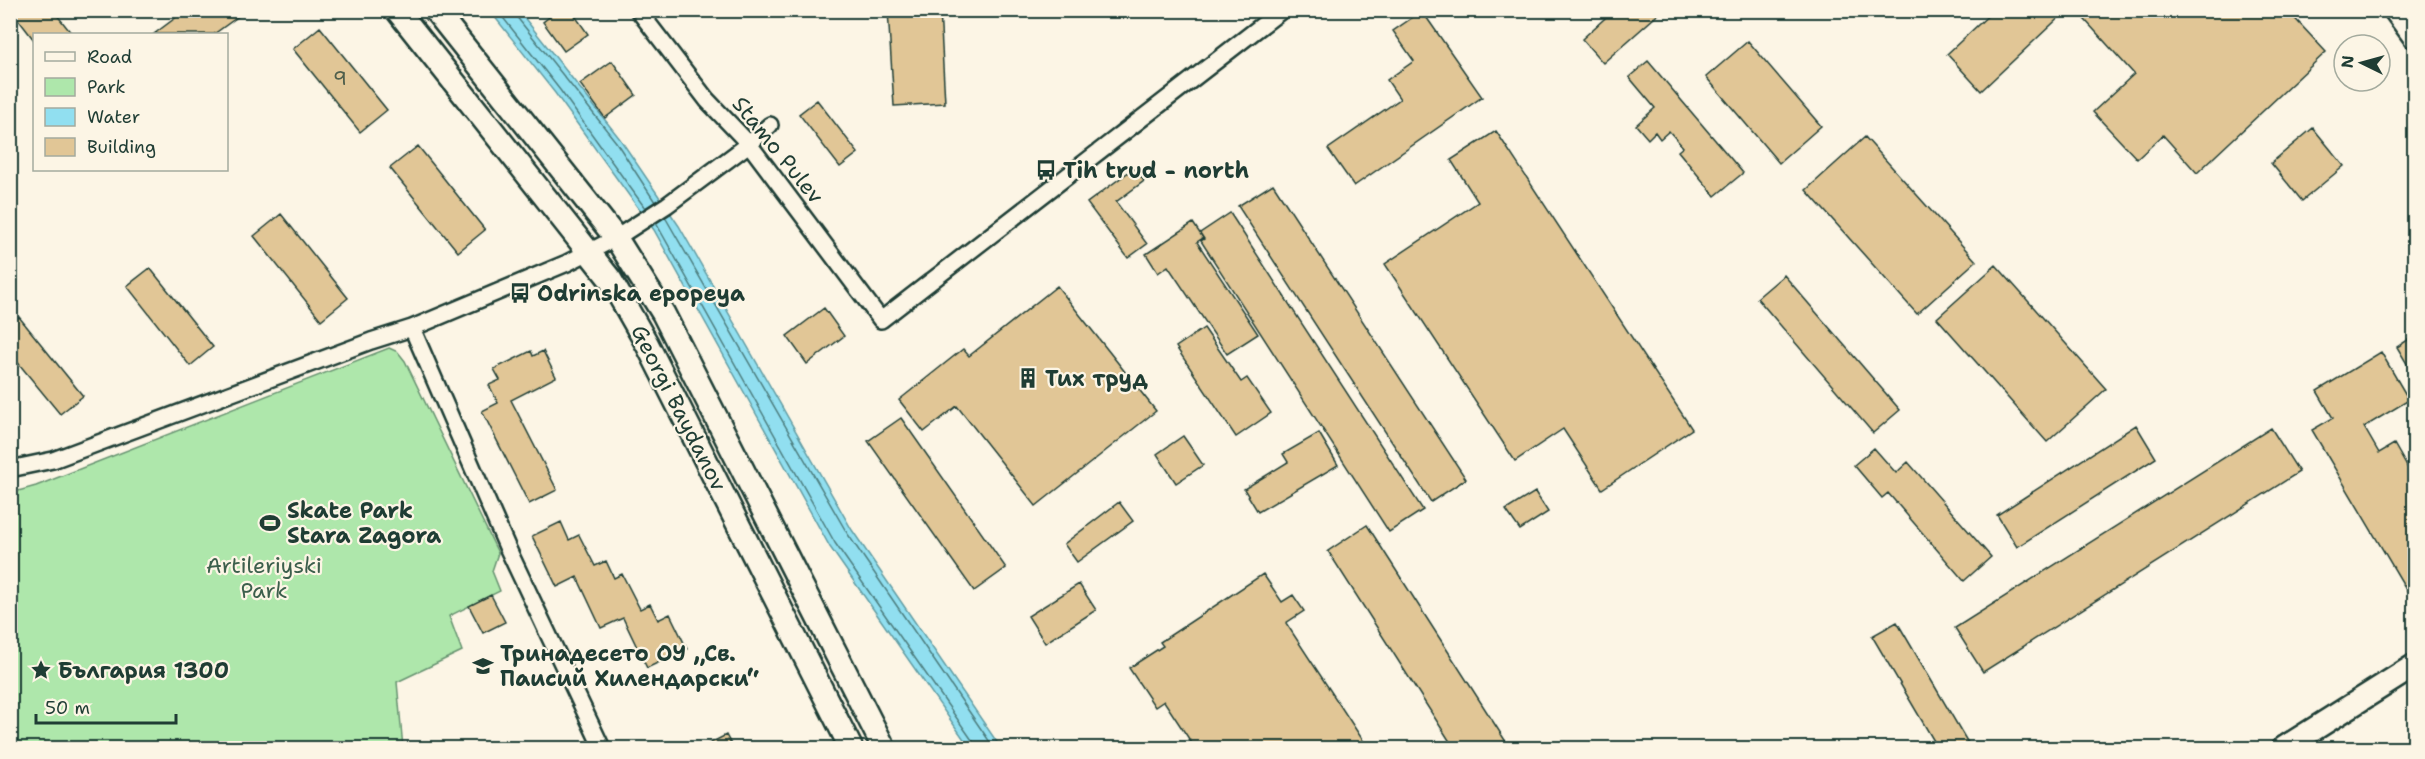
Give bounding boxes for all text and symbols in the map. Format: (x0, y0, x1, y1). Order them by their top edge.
legend (33, 33, 228, 171)
north arrow (2332, 33, 2392, 93)
text: Road (87, 45, 132, 69)
text: N (2337, 55, 2359, 69)
house number: 9 (333, 65, 347, 91)
text: Park (87, 75, 126, 99)
street label: Stamo Pulev (726, 90, 830, 210)
text: Water (87, 105, 140, 129)
text: Building (87, 135, 156, 159)
place label: Tih trud - north (1063, 156, 1249, 185)
bus stop icon: Tih trud - north (1034, 158, 1058, 182)
place label: Odrinska epopeya (537, 279, 745, 308)
bus stop icon: Odrinska epopeya (508, 281, 532, 305)
street label: Georgi Baydanov (625, 320, 733, 496)
place label: Тих труд (1045, 364, 1148, 393)
building icon: Тих труд (1016, 366, 1040, 390)
place label: Skate Park Stara Zagora (287, 496, 441, 550)
sports icon: Skate Park Stara Zagora (258, 511, 282, 535)
park label: Artileriyski Park (206, 551, 322, 605)
place label: Тринадесето ОУ „Св. Паисий Хилендарски“ (500, 639, 759, 693)
school or university icon: Тринадесето ОУ „Св. Паисий Хилендарски“ (471, 654, 495, 678)
place label: България 1300 (58, 656, 229, 685)
place icon: България 1300 (29, 658, 53, 682)
scale bar (36, 687, 176, 725)
text: 50 m (45, 696, 90, 720)

